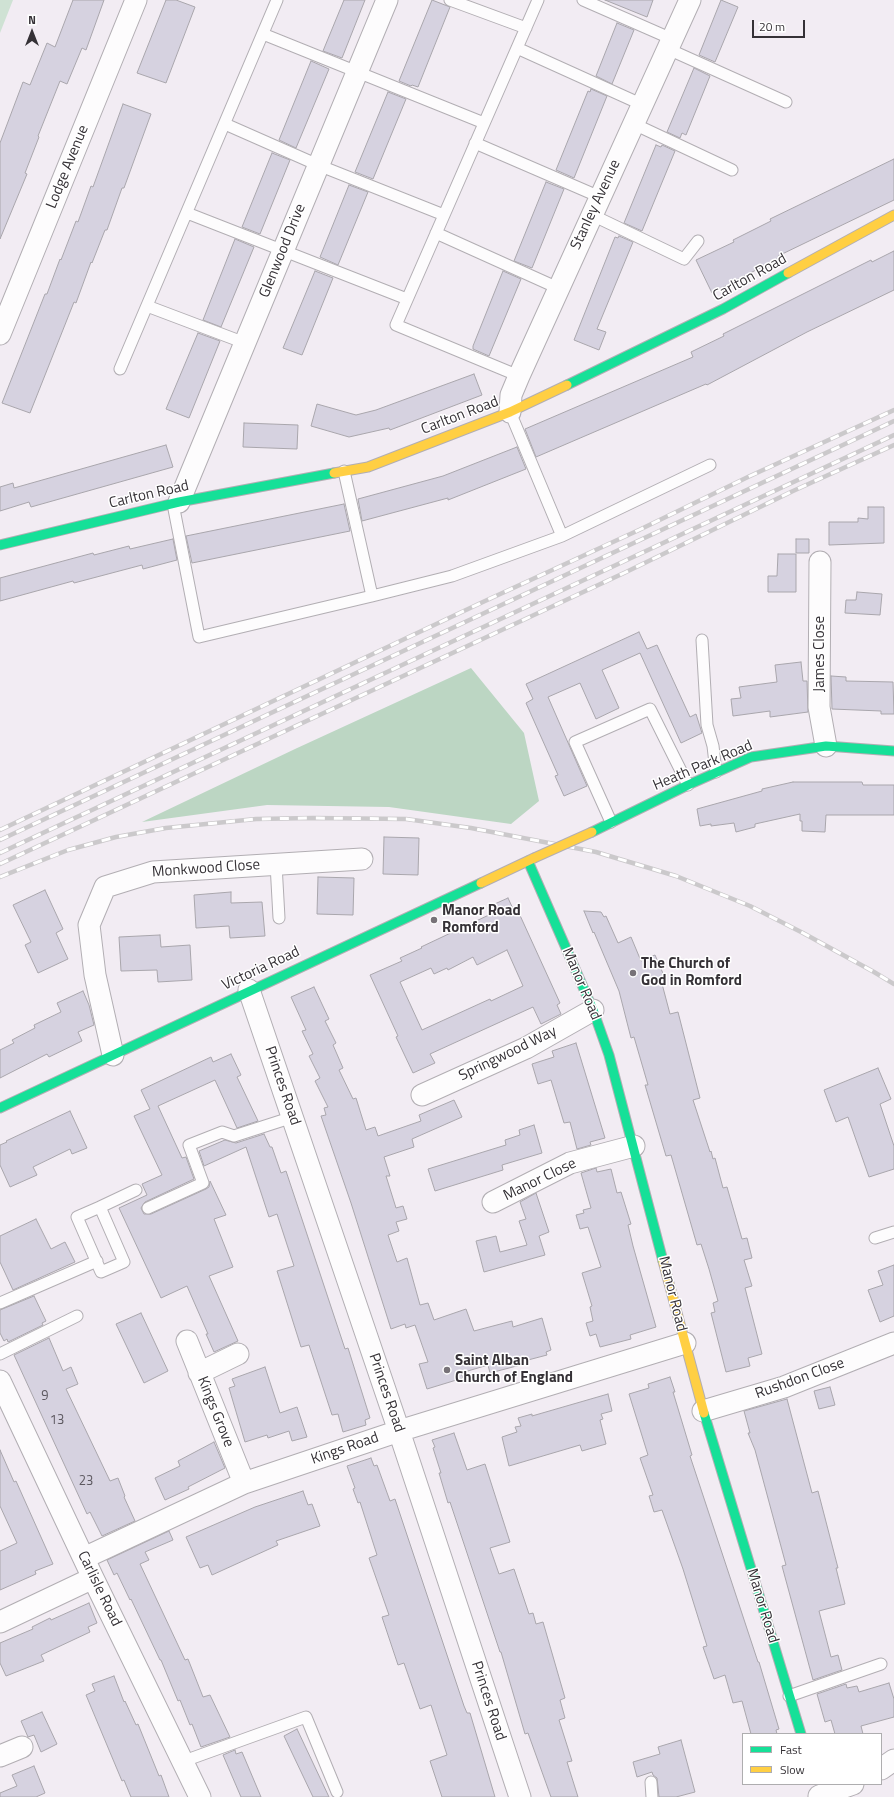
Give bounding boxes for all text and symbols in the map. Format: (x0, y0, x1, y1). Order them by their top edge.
north arrow (12, 12, 52, 52)
text: N (28, 12, 36, 28)
scale bar (754, 12, 807, 38)
text: 20 m (759, 17, 785, 36)
street label: Lodge Avenue (43, 123, 93, 211)
street label: Stanley Avenue (567, 157, 625, 253)
street label: Glenwood Drive (256, 202, 310, 300)
street label: Carlton Road (710, 250, 790, 306)
street label: Carlton Road (419, 393, 501, 439)
street label: Carlton Road (107, 477, 191, 513)
street label: James Close (811, 616, 829, 692)
street label: Heath Park Road (651, 737, 755, 795)
street label: Monkwood Close (151, 856, 261, 882)
place label: Manor Road Romford (442, 902, 521, 937)
marker: Manor Road Romford (429, 915, 439, 925)
street label: Victoria Road (219, 943, 303, 995)
street label: Manor Road (558, 945, 604, 1023)
place label: The Church of God in Romford (641, 955, 742, 990)
marker: The Church of God in Romford (628, 968, 638, 978)
street label: Springwood Way (456, 1023, 560, 1085)
street label: Princes Road (260, 1044, 304, 1128)
street label: Manor Close (501, 1155, 579, 1205)
street label: Manor Road (654, 1254, 690, 1334)
street label: Princes Road (364, 1351, 408, 1435)
place label: Saint Alban Church of England (455, 1352, 573, 1387)
street label: Rushdon Close (753, 1355, 847, 1403)
marker: Saint Alban Church of England (442, 1365, 452, 1375)
street label: Kings Grove (193, 1374, 237, 1450)
house number: 9 (41, 1389, 49, 1405)
house number: 13 (50, 1413, 64, 1429)
street label: Kings Road (309, 1429, 381, 1469)
house number: 23 (79, 1474, 93, 1490)
street label: Carlisle Road (73, 1548, 125, 1630)
street label: Manor Road (742, 1567, 782, 1645)
street label: Princes Road (467, 1659, 509, 1743)
legend (742, 1733, 882, 1785)
text: Fast (780, 1740, 802, 1759)
text: Slow (780, 1760, 805, 1779)

